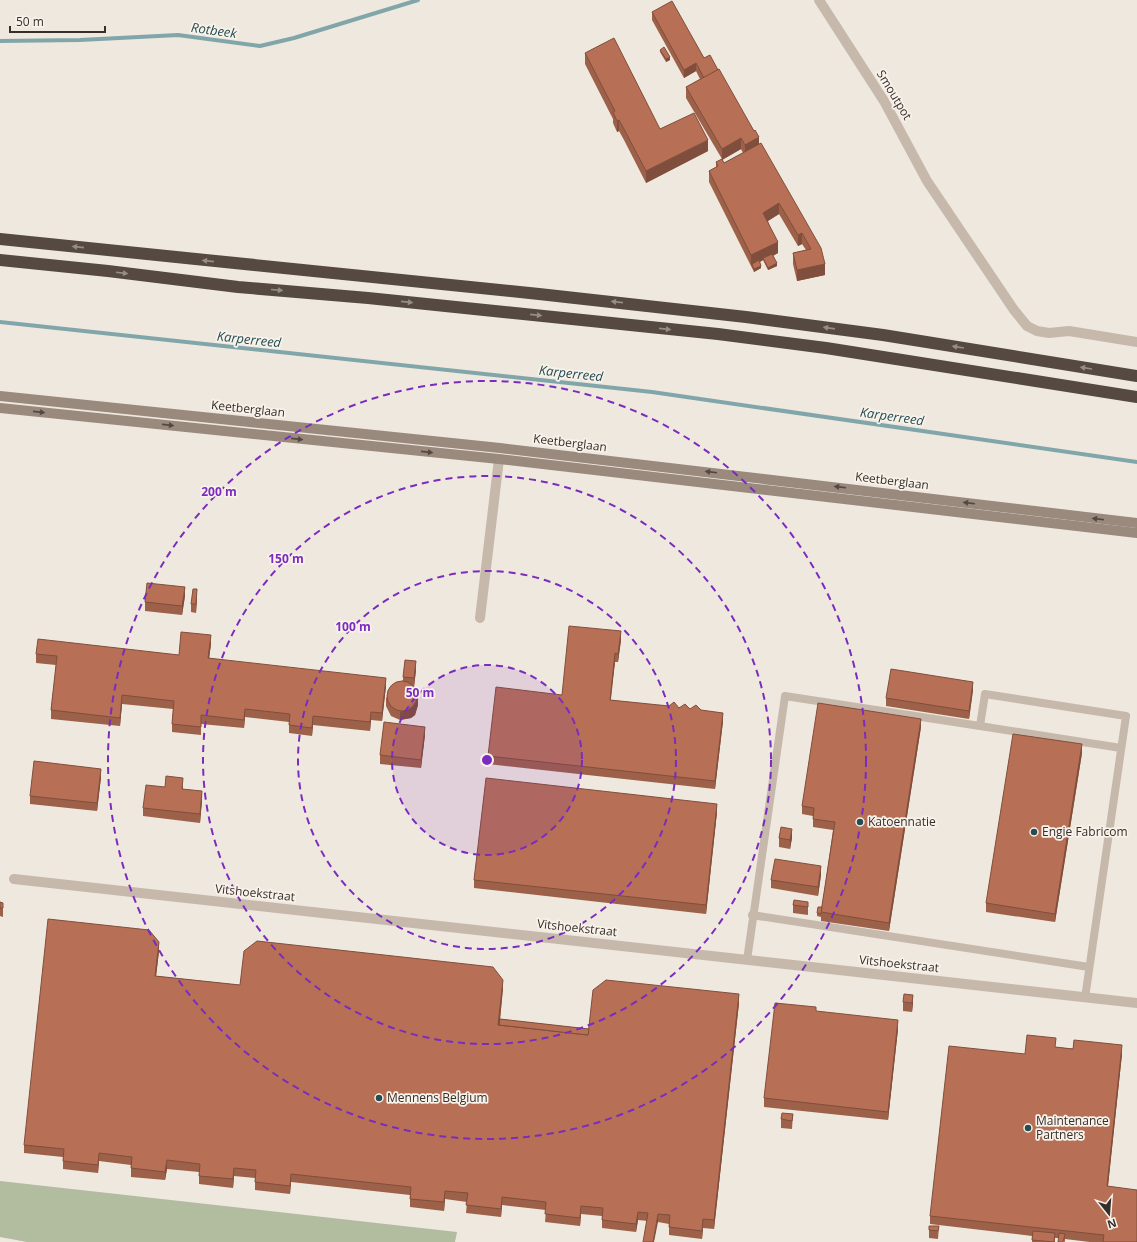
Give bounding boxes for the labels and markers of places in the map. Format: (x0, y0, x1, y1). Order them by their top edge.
centre of rings (480, 753, 494, 767)
place label: Katoennatie (868, 813, 936, 830)
marker: Katoennatie (855, 817, 865, 827)
place label: Engie Fabricom (1042, 823, 1128, 840)
marker: Engie Fabricom (1029, 827, 1039, 837)
place label: Mennens Belgium (387, 1089, 488, 1106)
marker: Mennens Belgium (374, 1093, 384, 1103)
place label: Maintenance Partners (1036, 1112, 1109, 1143)
marker: Maintenance Partners (1023, 1123, 1033, 1133)

